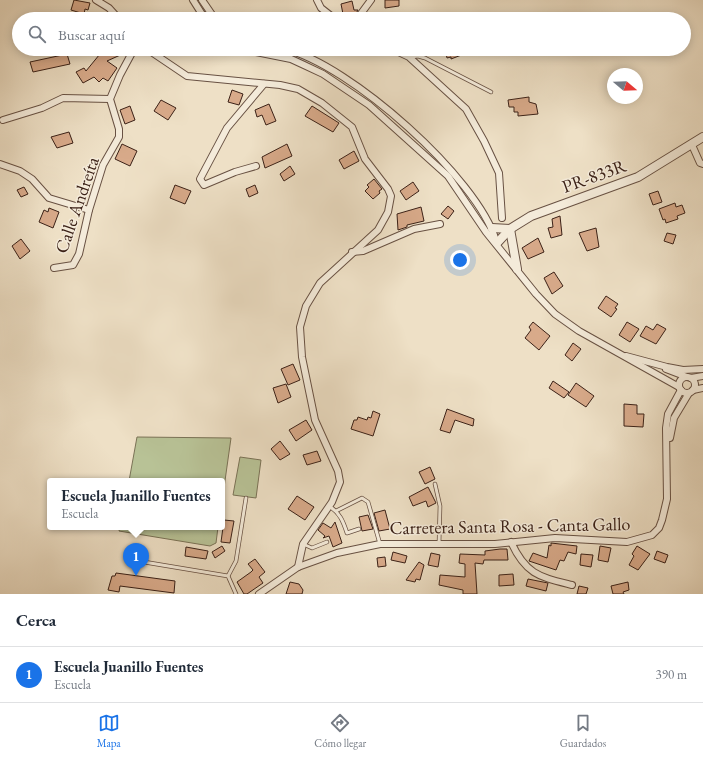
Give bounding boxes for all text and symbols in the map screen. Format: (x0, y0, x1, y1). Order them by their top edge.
search box (12, 12, 691, 56)
icon: search (26, 23, 48, 45)
text: Buscar aquí (58, 25, 125, 44)
north arrow (607, 68, 643, 104)
street label: Calle Andreíta (49, 153, 104, 256)
street label: PR-833R (559, 153, 629, 198)
your location (450, 250, 470, 270)
popup (47, 478, 225, 530)
text: Escuela Juanillo Fuentes (61, 486, 211, 505)
text: Escuela (61, 505, 98, 522)
street label: Carretera Santa Rosa - Canta Gallo (390, 512, 631, 539)
pin: 1 (123, 543, 149, 576)
text: Cerca (16, 609, 56, 631)
text: Escuela Juanillo Fuentes (54, 657, 203, 676)
text: 1 (26, 666, 32, 683)
text: 390 m (656, 666, 687, 683)
text: Escuela (54, 676, 91, 693)
tab: Mapa (97, 712, 121, 750)
tab: Cómo llegar (314, 712, 366, 750)
tab: Guardados (560, 712, 606, 750)

